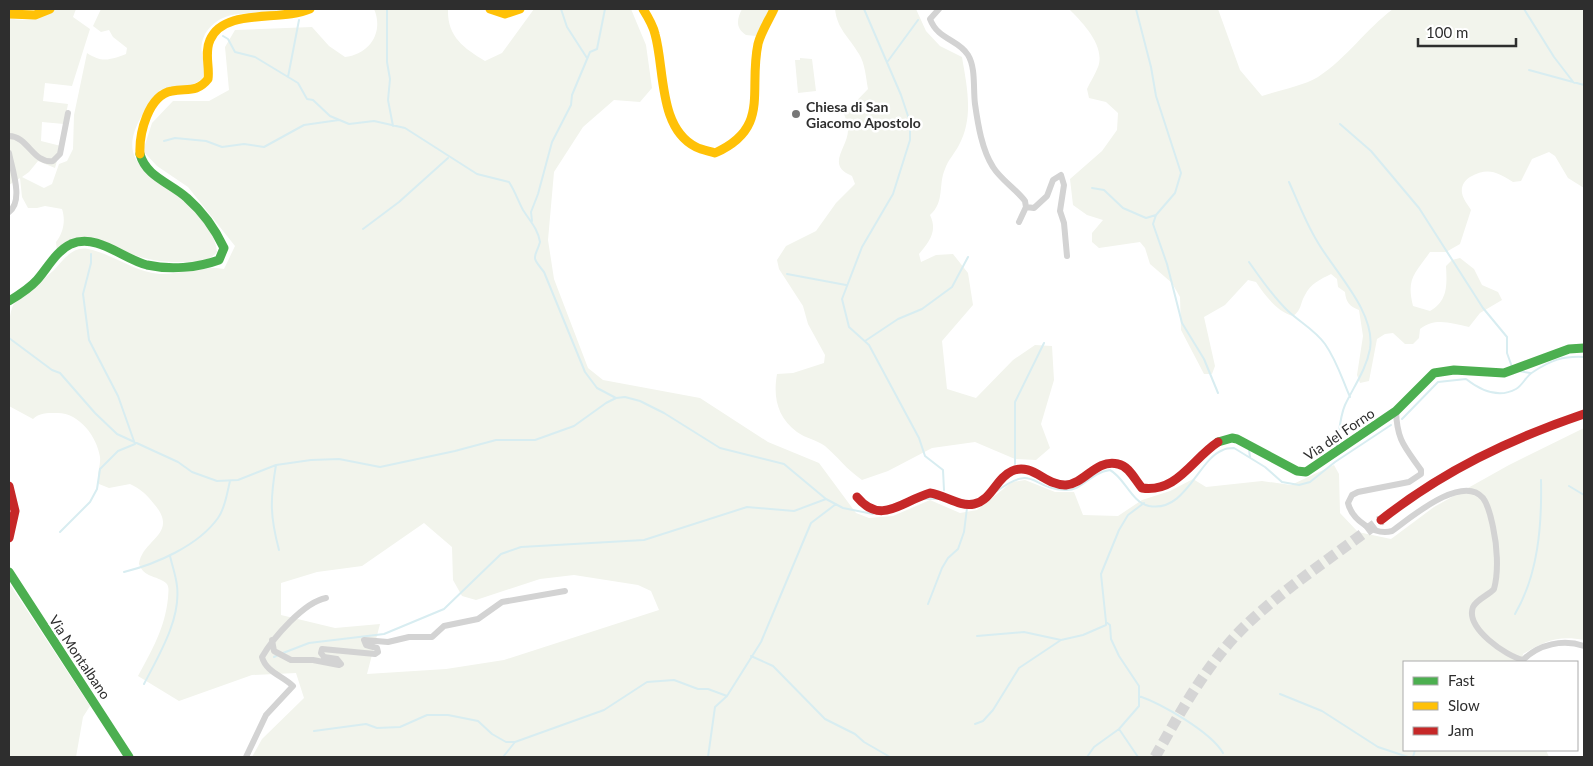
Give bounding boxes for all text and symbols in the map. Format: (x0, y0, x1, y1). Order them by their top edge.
scale bar (1418, 15, 1516, 47)
text: 100 m (1426, 23, 1468, 41)
place label: Chiesa di San Giacomo Apostolo (806, 98, 921, 131)
marker: Chiesa di San Giacomo Apostolo (790, 108, 802, 120)
street label: Via del Forno (1300, 404, 1378, 464)
street label: Via Montalbano (46, 612, 114, 702)
legend (1403, 661, 1578, 751)
text: Fast (1448, 671, 1475, 689)
text: Slow (1448, 696, 1480, 714)
text: Jam (1448, 721, 1474, 739)

